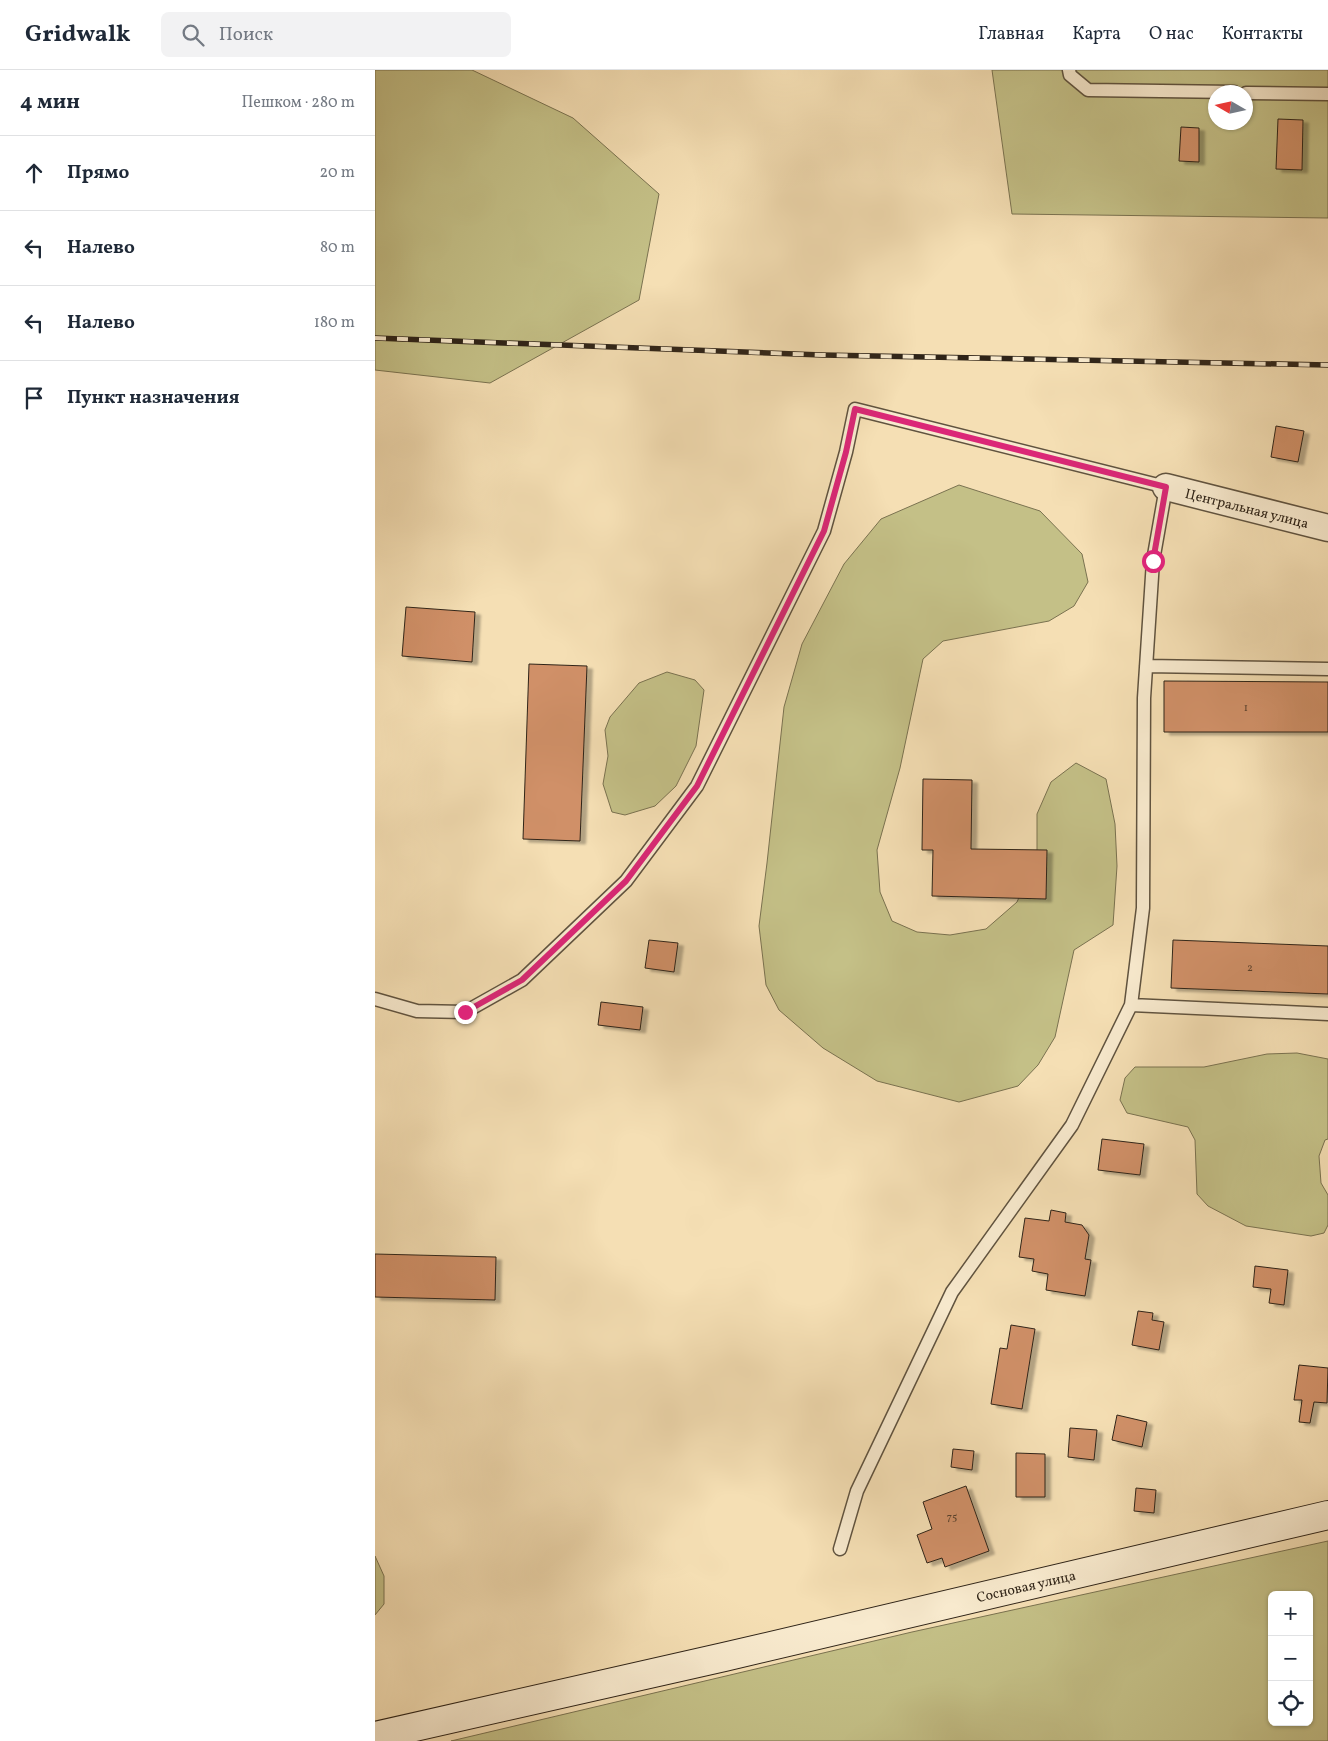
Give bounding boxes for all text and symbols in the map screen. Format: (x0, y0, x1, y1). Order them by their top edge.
search box (161, 12, 511, 57)
text: Gridwalk (25, 18, 131, 52)
icon: search (179, 21, 207, 49)
text: Поиск (219, 22, 273, 48)
text: Главная (978, 22, 1044, 47)
text: Карта (1072, 22, 1121, 47)
text: О нас (1149, 22, 1194, 47)
text: Контакты (1222, 22, 1303, 47)
north arrow (1208, 85, 1253, 130)
text: 4 мин (20, 88, 80, 117)
text: Пешком · 280 m (241, 92, 355, 114)
icon: ahead (20, 159, 48, 187)
text: Прямо (67, 160, 129, 186)
text: 20 m (320, 162, 355, 184)
icon: left (20, 234, 48, 262)
text: Налево (67, 235, 135, 261)
text: 80 m (320, 237, 355, 259)
icon: left (20, 309, 48, 337)
text: Налево (67, 310, 135, 336)
text: 180 m (314, 312, 355, 334)
icon: arrive (20, 384, 48, 412)
text: Пункт назначения (67, 385, 240, 411)
street label: Центральная улица (1183, 485, 1310, 534)
route start (1142, 550, 1165, 573)
house number: 1 (1244, 701, 1248, 716)
house number: 2 (1247, 961, 1253, 976)
route end (454, 1001, 477, 1024)
house number: 75 (947, 1510, 957, 1525)
street label: Сосновая улица (975, 1567, 1078, 1608)
map controls (1268, 1591, 1313, 1726)
button: + (1268, 1591, 1313, 1636)
button: − (1268, 1636, 1313, 1681)
button: locate (1268, 1681, 1313, 1726)

